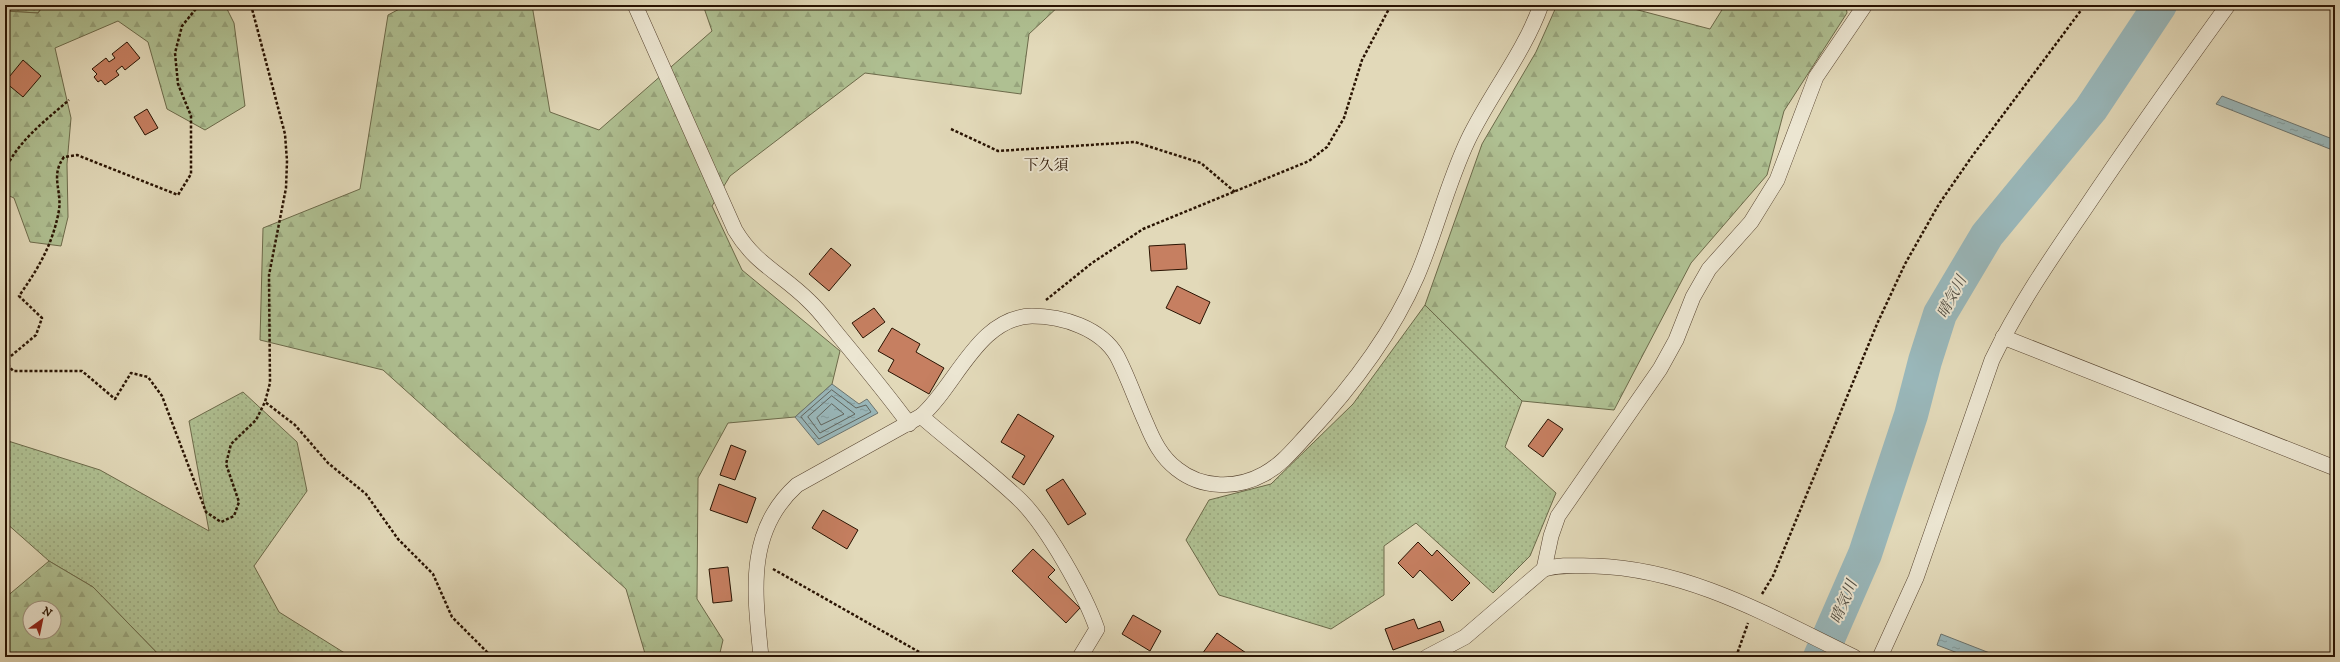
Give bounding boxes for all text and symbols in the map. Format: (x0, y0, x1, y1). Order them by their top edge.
district label: 下久須 (1023, 156, 1069, 175)
water label: 晴気川 (1933, 271, 1972, 321)
water label: 晴気川 (1826, 576, 1862, 626)
north arrow (22, 600, 62, 640)
text: N (39, 604, 55, 621)

